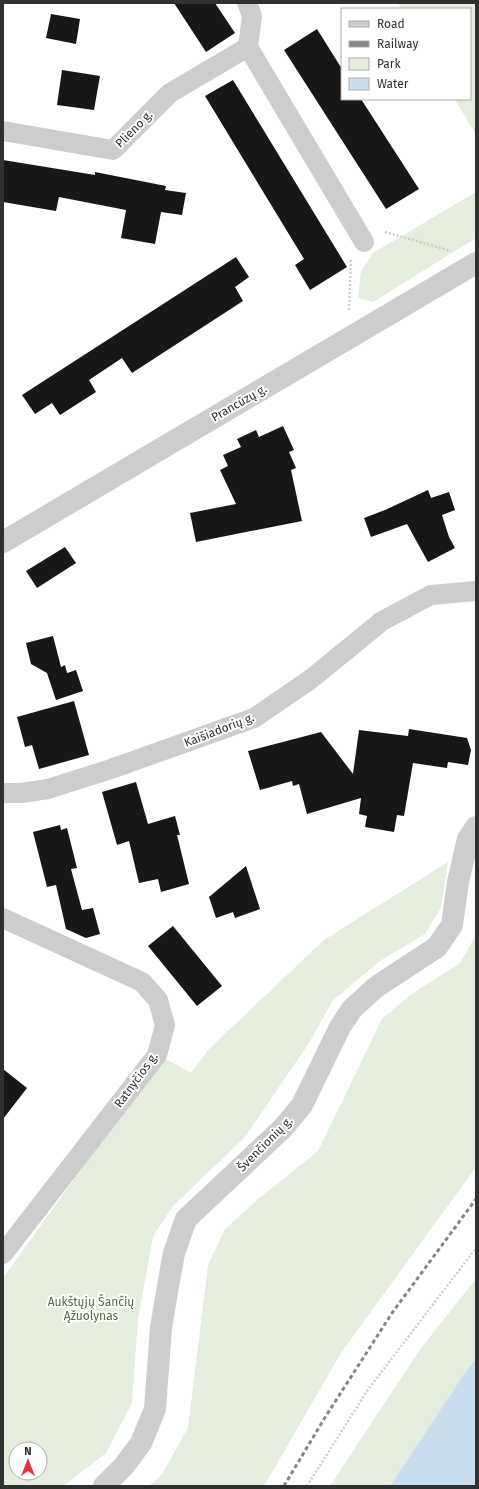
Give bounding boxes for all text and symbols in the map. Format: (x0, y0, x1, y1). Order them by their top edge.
legend (341, 8, 471, 100)
text: Road (377, 17, 405, 31)
text: Railway (377, 37, 418, 51)
text: Park (377, 57, 401, 71)
text: Water (377, 77, 409, 91)
street label: Plieno g. (113, 107, 156, 150)
street label: Prancūzų g. (209, 382, 269, 424)
street label: Kaišiadorių g. (182, 710, 256, 750)
street label: Ratnyčios g. (111, 1050, 161, 1110)
street label: Švenčionių g. (234, 1113, 295, 1174)
park label: Aukštųjų Šančių Ąžuolynas (48, 1294, 134, 1323)
north arrow (8, 1441, 48, 1481)
text: N (24, 1445, 32, 1458)

